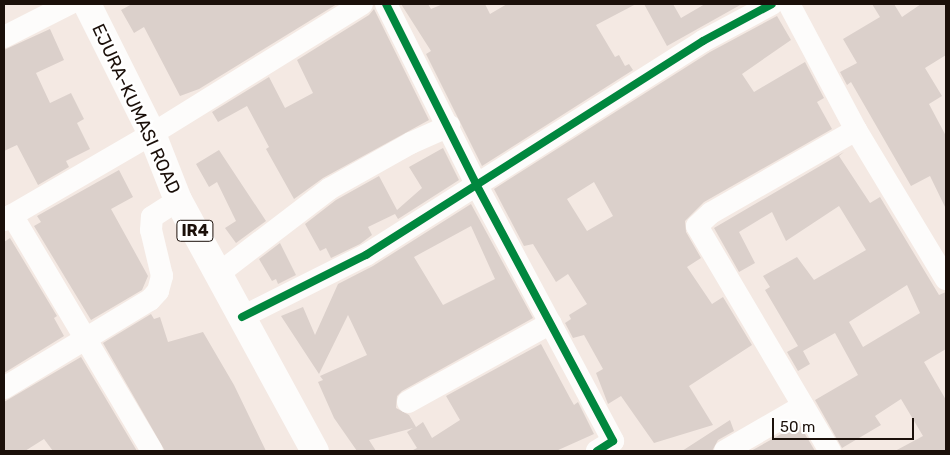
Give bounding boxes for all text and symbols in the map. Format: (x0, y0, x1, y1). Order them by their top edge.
street label: EJURA-KUMASI ROAD (87, 20, 185, 198)
road number: IR4 (176, 218, 214, 245)
scale bar (775, 408, 918, 440)
text: 50 m (780, 418, 815, 436)

